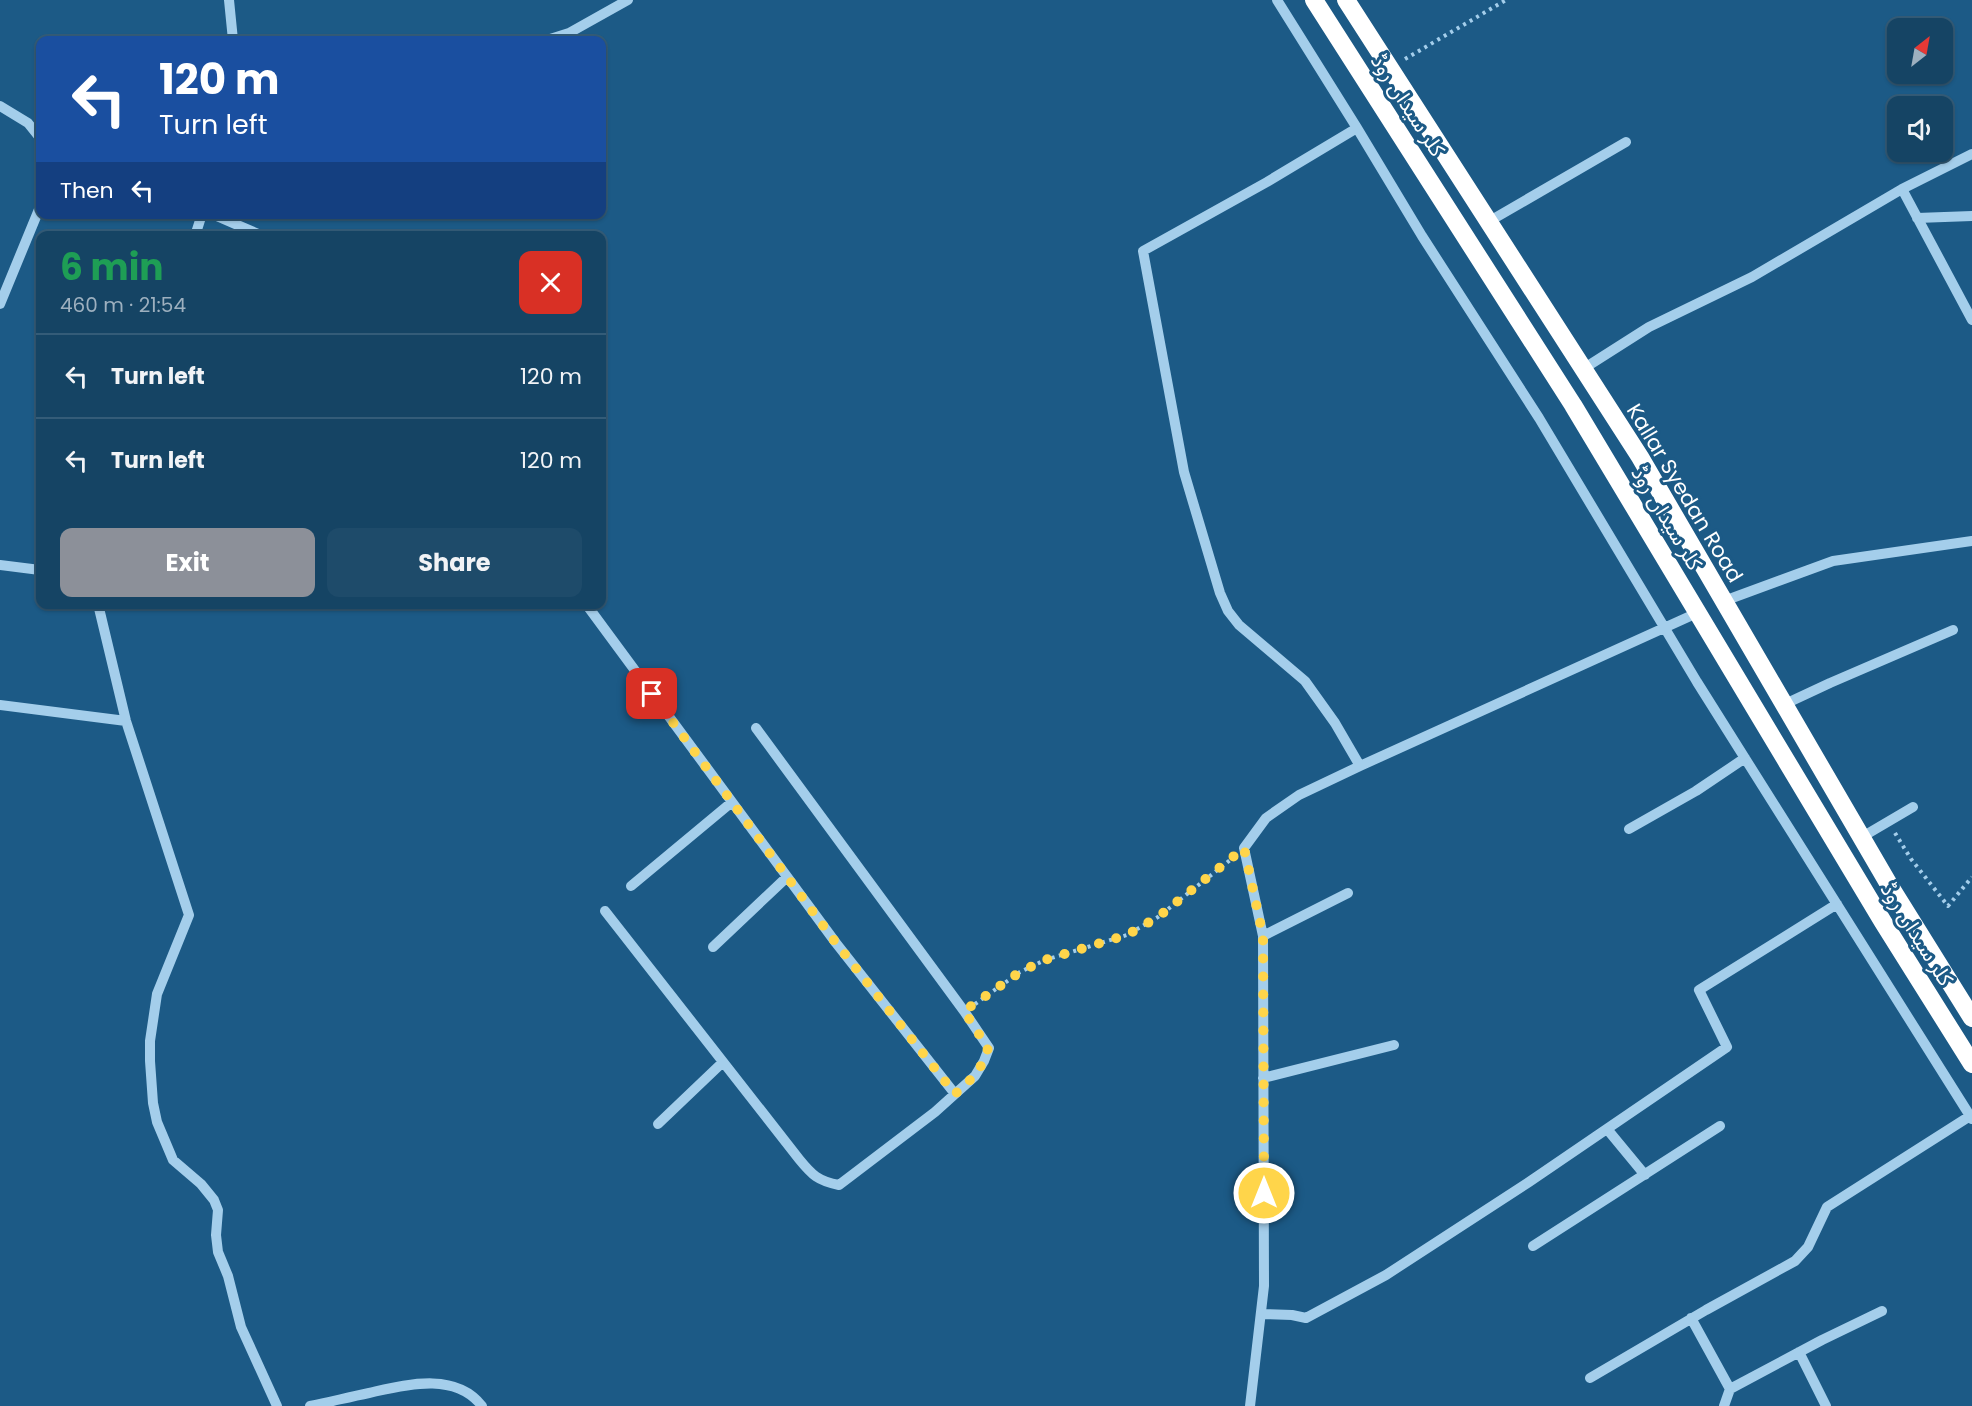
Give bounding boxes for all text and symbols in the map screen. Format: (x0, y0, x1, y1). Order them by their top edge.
north arrow (1887, 18, 1953, 84)
map controls (1887, 18, 1953, 162)
street label: کلر سیداں روڈ (1364, 48, 1452, 162)
text: 120 m (159, 50, 280, 109)
icon: left (60, 60, 138, 138)
button: sound (1887, 96, 1953, 162)
text: Turn left (159, 106, 268, 143)
icon: left (126, 174, 159, 207)
text: Then (60, 175, 114, 206)
text: 6 min (60, 242, 164, 293)
button: close (519, 251, 582, 314)
text: 460 m · 21:54 (60, 291, 186, 319)
icon: left (60, 360, 93, 393)
text: Turn left (111, 361, 205, 392)
text: 120 m (520, 361, 582, 392)
street label: Kallar Syedan Road (1620, 398, 1750, 588)
icon: left (60, 444, 93, 477)
text: Turn left (111, 445, 205, 476)
text: 120 m (520, 445, 582, 476)
street label: کلر سیداں روڈ (1625, 461, 1710, 576)
button: Exit (60, 528, 315, 597)
button: Share (327, 528, 582, 597)
pin (626, 668, 677, 719)
icon: arrive (635, 677, 668, 710)
street label: کلر سیداں روڈ (1874, 877, 1960, 991)
position arrow (1232, 1161, 1296, 1225)

